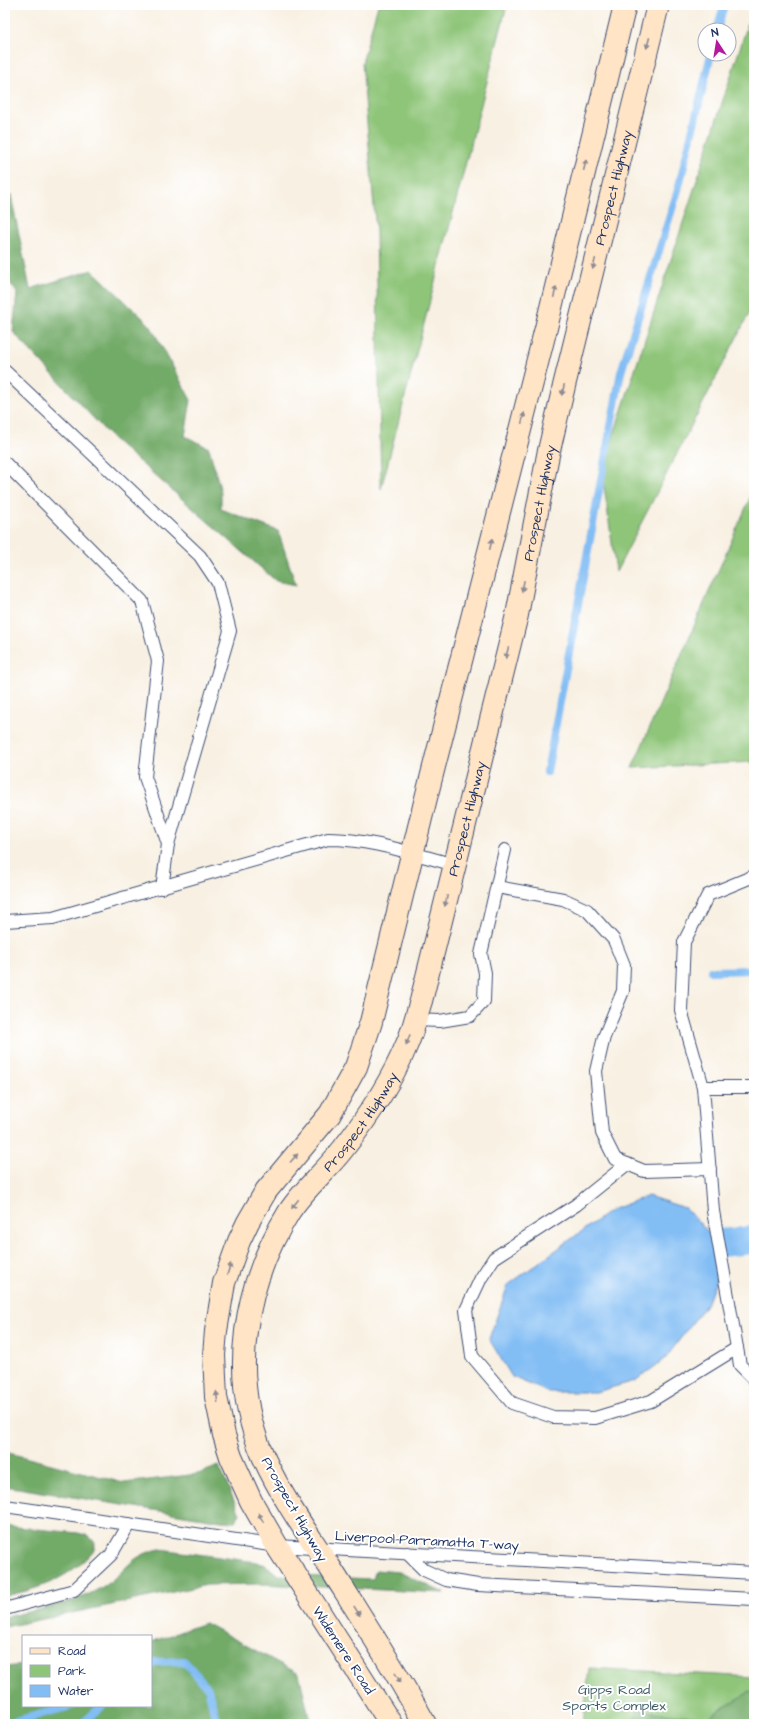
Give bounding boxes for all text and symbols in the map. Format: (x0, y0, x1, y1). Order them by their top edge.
north arrow (697, 22, 737, 62)
text: N (710, 25, 720, 41)
one-way arrow (645, 37, 651, 49)
street label: Prospect Highway (590, 128, 638, 248)
one-way arrow (583, 159, 589, 172)
one-way arrow (591, 258, 597, 270)
one-way arrow (552, 285, 558, 298)
one-way arrow (559, 384, 565, 397)
one-way arrow (520, 411, 526, 423)
street label: Prospect Highway (519, 443, 561, 563)
one-way arrow (488, 537, 494, 550)
one-way arrow (520, 580, 526, 592)
one-way arrow (504, 647, 510, 659)
street label: Prospect Highway (443, 759, 491, 879)
one-way arrow (443, 896, 449, 908)
one-way arrow (405, 1035, 411, 1047)
street label: Prospect Highway (319, 1068, 403, 1176)
one-way arrow (289, 1153, 299, 1163)
one-way arrow (291, 1198, 300, 1209)
one-way arrow (226, 1263, 232, 1275)
one-way arrow (213, 1391, 220, 1403)
street label: Prospect Highway (256, 1453, 332, 1566)
one-way arrow (258, 1512, 265, 1524)
street label: Liverpool–Parramatta T-way (334, 1526, 520, 1556)
street label: Widemere Road (307, 1603, 379, 1699)
one-way arrow (353, 1605, 361, 1616)
legend (22, 1635, 152, 1707)
text: Road (58, 1643, 86, 1660)
text: Park (58, 1663, 86, 1680)
one-way arrow (395, 1672, 402, 1684)
park label: Gipps Road Sports Complex (562, 1680, 666, 1716)
text: Water (58, 1683, 94, 1700)

